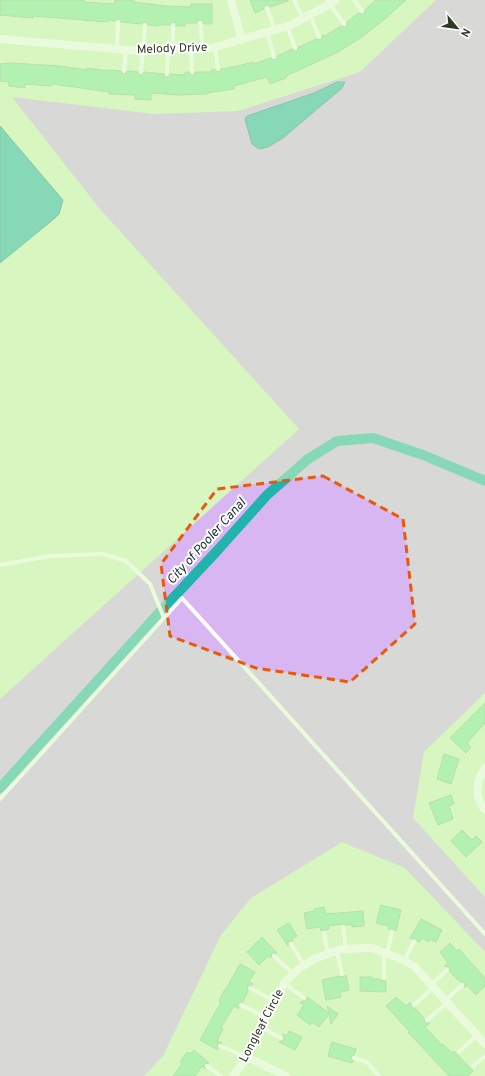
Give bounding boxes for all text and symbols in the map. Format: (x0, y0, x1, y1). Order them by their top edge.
north arrow (437, 8, 477, 48)
text: N (457, 26, 473, 39)
street label: Melody Drive (136, 40, 208, 58)
water label: City of Pooler Canal (164, 495, 250, 588)
street label: Longleaf Circle (236, 987, 288, 1065)

